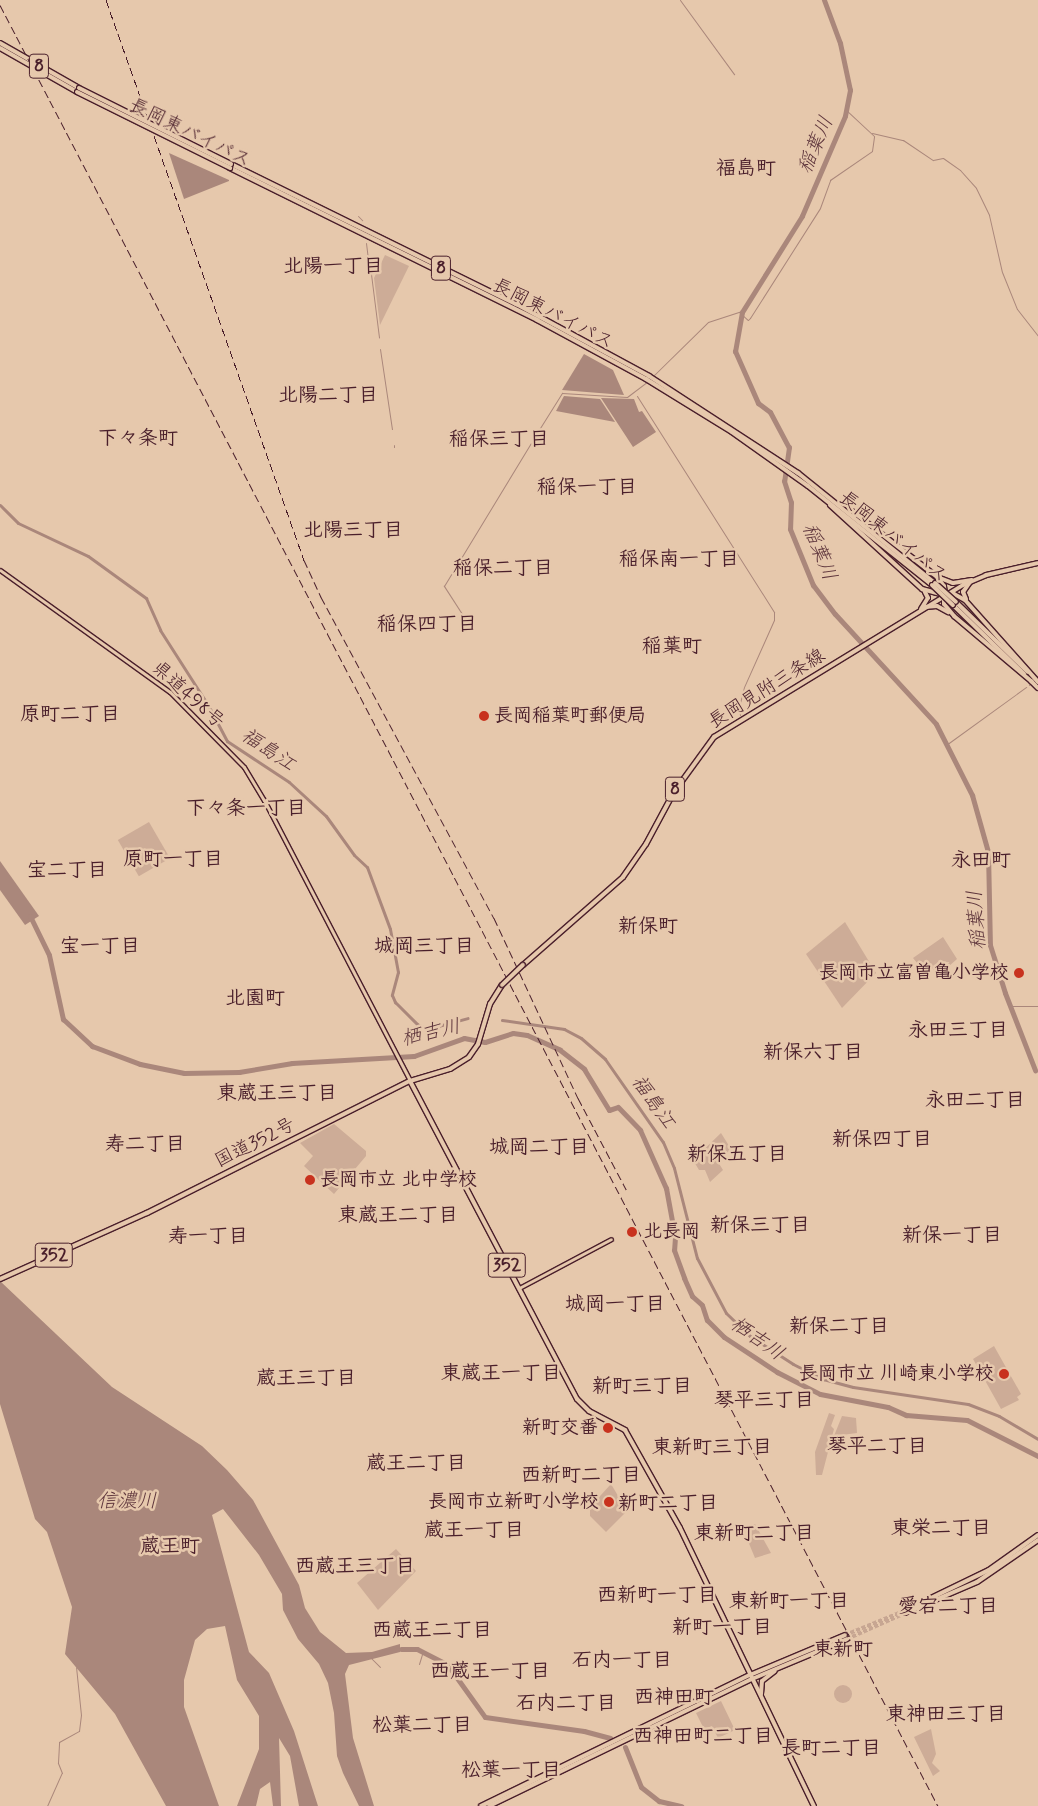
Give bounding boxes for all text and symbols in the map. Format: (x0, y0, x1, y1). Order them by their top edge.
road number: 8 (28, 50, 50, 82)
street label: 長岡東バイパス (125, 94, 255, 172)
water label: 稲葉川 (793, 113, 839, 177)
district label: 福島町 (716, 156, 776, 180)
road number: 8 (430, 252, 452, 284)
district label: 北陽一丁目 (283, 254, 383, 278)
street label: 長岡東バイパス (489, 274, 617, 354)
district label: 北陽二丁目 (278, 383, 378, 407)
district label: 下々条町 (98, 426, 178, 450)
district label: 稲保三丁目 (449, 427, 549, 451)
district label: 稲保一丁目 (537, 475, 637, 499)
street label: 長岡東バイパス (834, 486, 952, 588)
district label: 北陽三丁目 (303, 518, 403, 542)
water label: 稲葉川 (797, 520, 841, 584)
district label: 稲保南一丁目 (619, 547, 739, 571)
district label: 稲保二丁目 (453, 556, 553, 580)
district label: 稲保四丁目 (377, 612, 477, 636)
district label: 稲葉町 (642, 634, 702, 658)
street label: 長岡見附三条線 (705, 644, 829, 734)
street label: 県道498号 (147, 657, 229, 733)
district label: 原町二丁目 (20, 702, 120, 726)
place label: 長岡稲葉町郵便局 (494, 705, 646, 727)
marker: 長岡稲葉町郵便局 (478, 710, 490, 722)
water label: 福島江 (236, 723, 300, 777)
road number: 8 (664, 774, 686, 804)
district label: 下々条一丁目 (186, 796, 306, 820)
district label: 原町一丁目 (123, 847, 223, 871)
district label: 永田町 (951, 848, 1011, 872)
district label: 宝二丁目 (27, 858, 107, 882)
water label: 稲葉川 (963, 889, 991, 951)
district label: 新保町 (618, 914, 678, 938)
district label: 宝一丁目 (60, 934, 140, 958)
district label: 城岡三丁目 (374, 934, 474, 958)
place label: 長岡市立富曽亀小学校 (819, 962, 1009, 984)
marker: 長岡市立富曽亀小学校 (1013, 967, 1025, 979)
district label: 北園町 (225, 986, 285, 1010)
water label: 栖吉川 (399, 1015, 463, 1051)
district label: 永田三丁目 (908, 1018, 1008, 1042)
district label: 新保六丁目 (763, 1040, 863, 1064)
water label: 福島江 (626, 1071, 680, 1133)
district label: 東蔵王三丁目 (217, 1081, 337, 1105)
district label: 永田二丁目 (925, 1088, 1025, 1112)
street label: 国道352号 (211, 1113, 299, 1173)
district label: 新保四丁目 (832, 1127, 932, 1151)
district label: 寿二丁目 (105, 1132, 185, 1156)
district label: 城岡二丁目 (489, 1135, 589, 1159)
district label: 新保五丁目 (687, 1142, 787, 1166)
place label: 長岡市立 北中学校 (320, 1169, 477, 1191)
marker: 長岡市立 北中学校 (304, 1174, 316, 1186)
district label: 東蔵王二丁目 (338, 1203, 458, 1227)
district label: 新保三丁目 (710, 1213, 810, 1237)
place label: 北長岡 (643, 1221, 700, 1243)
district label: 新保一丁目 (902, 1223, 1002, 1247)
district label: 寿一丁目 (168, 1224, 248, 1248)
marker: 北長岡 (625, 1225, 639, 1239)
road number: 352 (34, 1240, 74, 1270)
road number: 352 (487, 1250, 527, 1280)
district label: 城岡一丁目 (565, 1292, 665, 1316)
water label: 栖吉川 (726, 1312, 788, 1366)
district label: 新保二丁目 (789, 1314, 889, 1338)
district label: 東蔵王一丁目 (441, 1361, 561, 1385)
place label: 長岡市立 川崎東小学校 (799, 1363, 994, 1385)
district label: 蔵王三丁目 (256, 1366, 356, 1390)
marker: 長岡市立 川崎東小学校 (998, 1368, 1010, 1380)
district label: 新町三丁目 (592, 1374, 692, 1398)
district label: 琴平三丁目 (714, 1388, 814, 1412)
place label: 新町交番 (522, 1417, 598, 1439)
marker: 新町交番 (602, 1422, 614, 1434)
district label: 琴平二丁目 (827, 1434, 927, 1458)
district label: 東新町三丁目 (652, 1435, 772, 1459)
district label: 蔵王二丁目 (366, 1451, 466, 1475)
district label: 西新町二丁目 (521, 1463, 641, 1487)
water label: 信濃川 (97, 1489, 157, 1513)
place label: 長岡市立新町小学校 (428, 1491, 599, 1513)
district label: 新町二丁目 (618, 1491, 718, 1515)
marker: 長岡市立新町小学校 (603, 1496, 615, 1508)
district label: 東栄二丁目 (891, 1516, 991, 1540)
district label: 蔵王一丁目 (424, 1518, 524, 1542)
district label: 東新町二丁目 (694, 1521, 814, 1545)
district label: 蔵王町 (140, 1534, 200, 1558)
district label: 西蔵王三丁目 (295, 1554, 415, 1578)
district label: 西新町一丁目 (597, 1583, 717, 1607)
district label: 東新町一丁目 (729, 1589, 849, 1613)
district label: 愛宕二丁目 (898, 1594, 998, 1618)
district label: 新町一丁目 (672, 1615, 772, 1639)
district label: 西蔵王二丁目 (372, 1618, 492, 1642)
district label: 東新町 (813, 1637, 873, 1661)
district label: 石内一丁目 (572, 1648, 672, 1672)
district label: 西蔵王一丁目 (430, 1659, 550, 1683)
district label: 西神田町 (634, 1685, 714, 1709)
district label: 石内二丁目 (516, 1691, 616, 1715)
district label: 東神田三丁目 (886, 1702, 1006, 1726)
district label: 松葉二丁目 (372, 1713, 472, 1737)
district label: 西神田町二丁目 (633, 1724, 773, 1748)
district label: 長町二丁目 (781, 1736, 881, 1760)
district label: 松葉一丁目 (461, 1758, 561, 1782)

